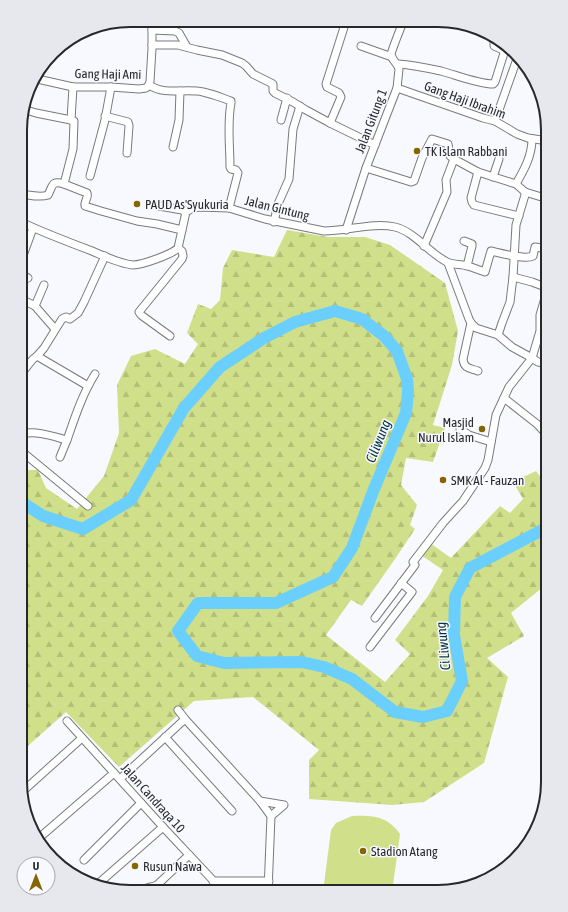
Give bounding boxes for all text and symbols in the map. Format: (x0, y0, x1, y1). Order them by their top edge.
street label: Gang Haji Ami (75, 66, 141, 82)
street label: Gang Haji Ibrahim (422, 78, 508, 122)
street label: Jalan Gitung 1 (352, 87, 390, 155)
place label: TK Islam Rabbani (425, 144, 508, 159)
marker: TK Islam Rabbani (412, 146, 422, 156)
street label: Jalan Gintung (243, 193, 311, 223)
place label: PAUD As'Syukuria (145, 197, 229, 212)
marker: PAUD As'Syukuria (132, 199, 142, 209)
place label: Masjid Nurul Islam (418, 415, 474, 445)
water label: Ciliwung (362, 417, 394, 465)
marker: Masjid Nurul Islam (477, 424, 487, 434)
place label: SMK Al - Fauzan (451, 473, 524, 488)
marker: SMK Al - Fauzan (438, 475, 448, 485)
water label: Ci Liwung (433, 621, 453, 671)
street label: Jalan Candraqa 10 (118, 760, 188, 836)
place label: Stadion Atang (371, 844, 438, 859)
marker: Stadion Atang (358, 846, 368, 856)
north arrow (16, 856, 56, 896)
place label: Rusun Nawa (143, 859, 202, 874)
text: U (33, 860, 39, 872)
marker: Rusun Nawa (130, 861, 140, 871)

